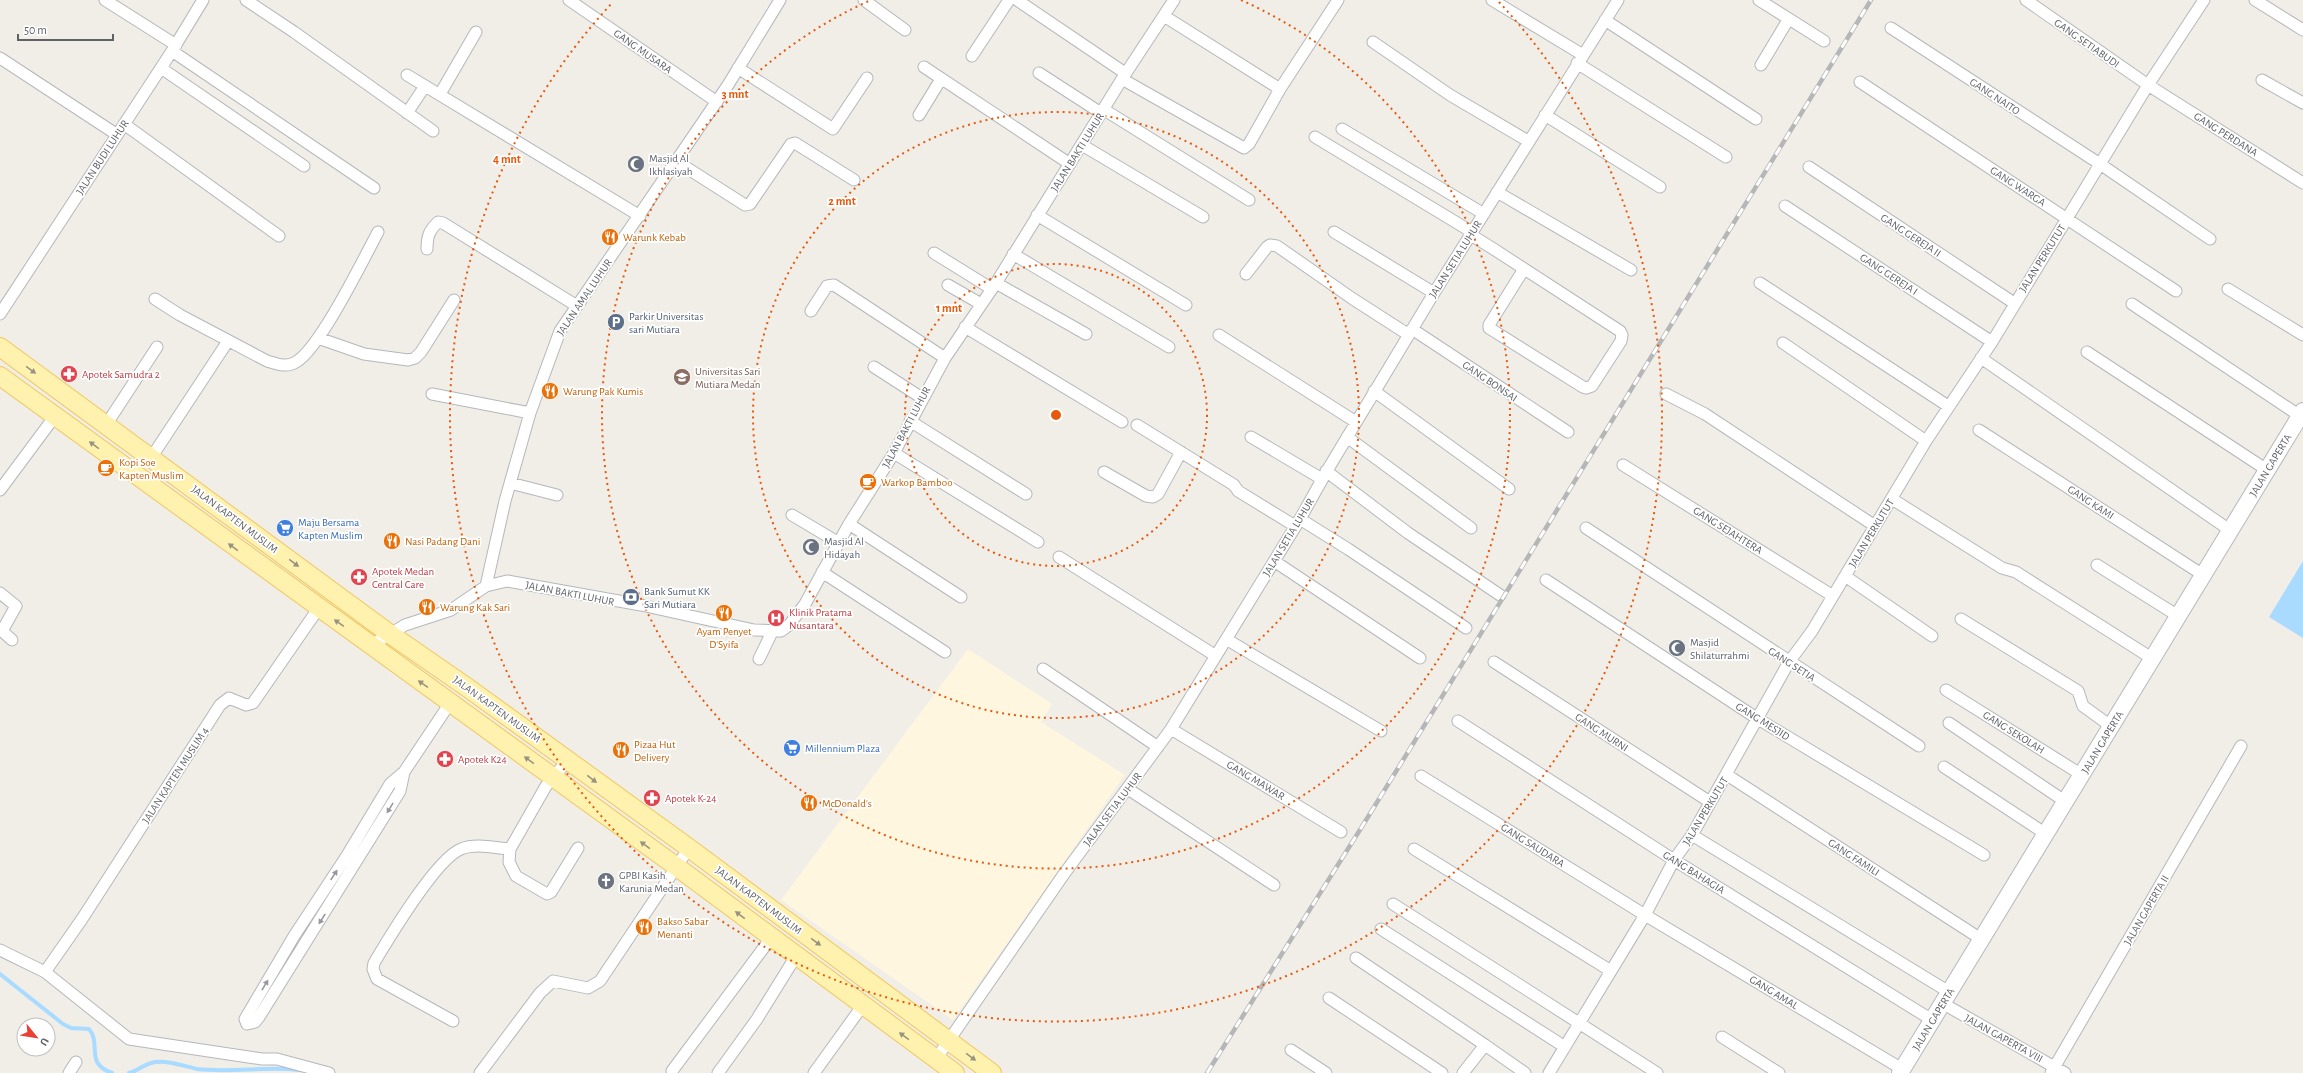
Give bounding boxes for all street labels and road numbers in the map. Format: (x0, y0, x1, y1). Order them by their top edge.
street label: GANG SETIABUDI (2052, 17, 2121, 70)
street label: GANG MUSARA (612, 27, 674, 76)
street label: GANG NAITO (1968, 76, 2022, 117)
street label: GANG PERDANA (2192, 110, 2260, 159)
street label: JALAN BAKTI LUHUR (1049, 111, 1106, 193)
street label: JALAN BUDI LUHUR (74, 118, 131, 197)
street label: GANG WARGA (1988, 164, 2048, 209)
street label: GANG GEREJA II (1879, 212, 1943, 259)
street label: JALAN SETIA LUHUR (1427, 219, 1484, 300)
street label: JALAN PERKUTUT (2017, 222, 2068, 294)
street label: GANG GEREJA I (1858, 252, 1920, 297)
street label: JALAN AMAL LUHUR (555, 257, 614, 338)
street label: GANG BONSAI (1460, 359, 1519, 404)
street label: JALAN BAKTI LUHUR (880, 385, 932, 470)
street label: JALAN GAPERTA (2247, 432, 2294, 498)
street label: JALAN KAPTEN MUSLIM (189, 483, 280, 556)
street label: GANG KAMI (2066, 483, 2116, 521)
street label: JALAN SETIA LUHUR (1261, 496, 1316, 578)
street label: JALAN PERKUTUT (1847, 497, 1896, 569)
street label: GANG SEJAHTERA (1691, 505, 1765, 556)
street label: JALAN BAKTI LUHUR (525, 579, 615, 608)
street label: GANG SETIA (1766, 645, 1818, 684)
street label: JALAN KAPTEN MUSLIM (451, 674, 543, 745)
street label: GANG MESJID (1734, 701, 1792, 742)
street label: GANG SEKOLAH (1981, 709, 2047, 756)
street label: JALAN GAPERTA (2079, 709, 2126, 775)
street label: GANG MURNI (1573, 711, 1630, 754)
street label: JALAN KAPTEN MUSLIM 4 (140, 725, 211, 825)
street label: GANG MAWAR (1225, 759, 1287, 802)
street label: JALAN SETIA LUHUR (1081, 770, 1144, 848)
street label: JALAN PERKUTUT (1681, 775, 1730, 847)
street label: GANG SAUDARA (1499, 821, 1567, 870)
street label: GANG FAMILI (1826, 837, 1881, 878)
street label: GANG BAHAGIA (1661, 849, 1727, 896)
street label: JALAN KAPTEN MUSLIM (713, 864, 804, 937)
street label: JALAN GAPERTA II (2122, 873, 2171, 947)
street label: GANG AMAL (1747, 974, 1800, 1011)
street label: JALAN GAPERTA (1910, 986, 1957, 1052)
street label: JALAN GAPERTA VIII (1963, 1012, 2045, 1065)

